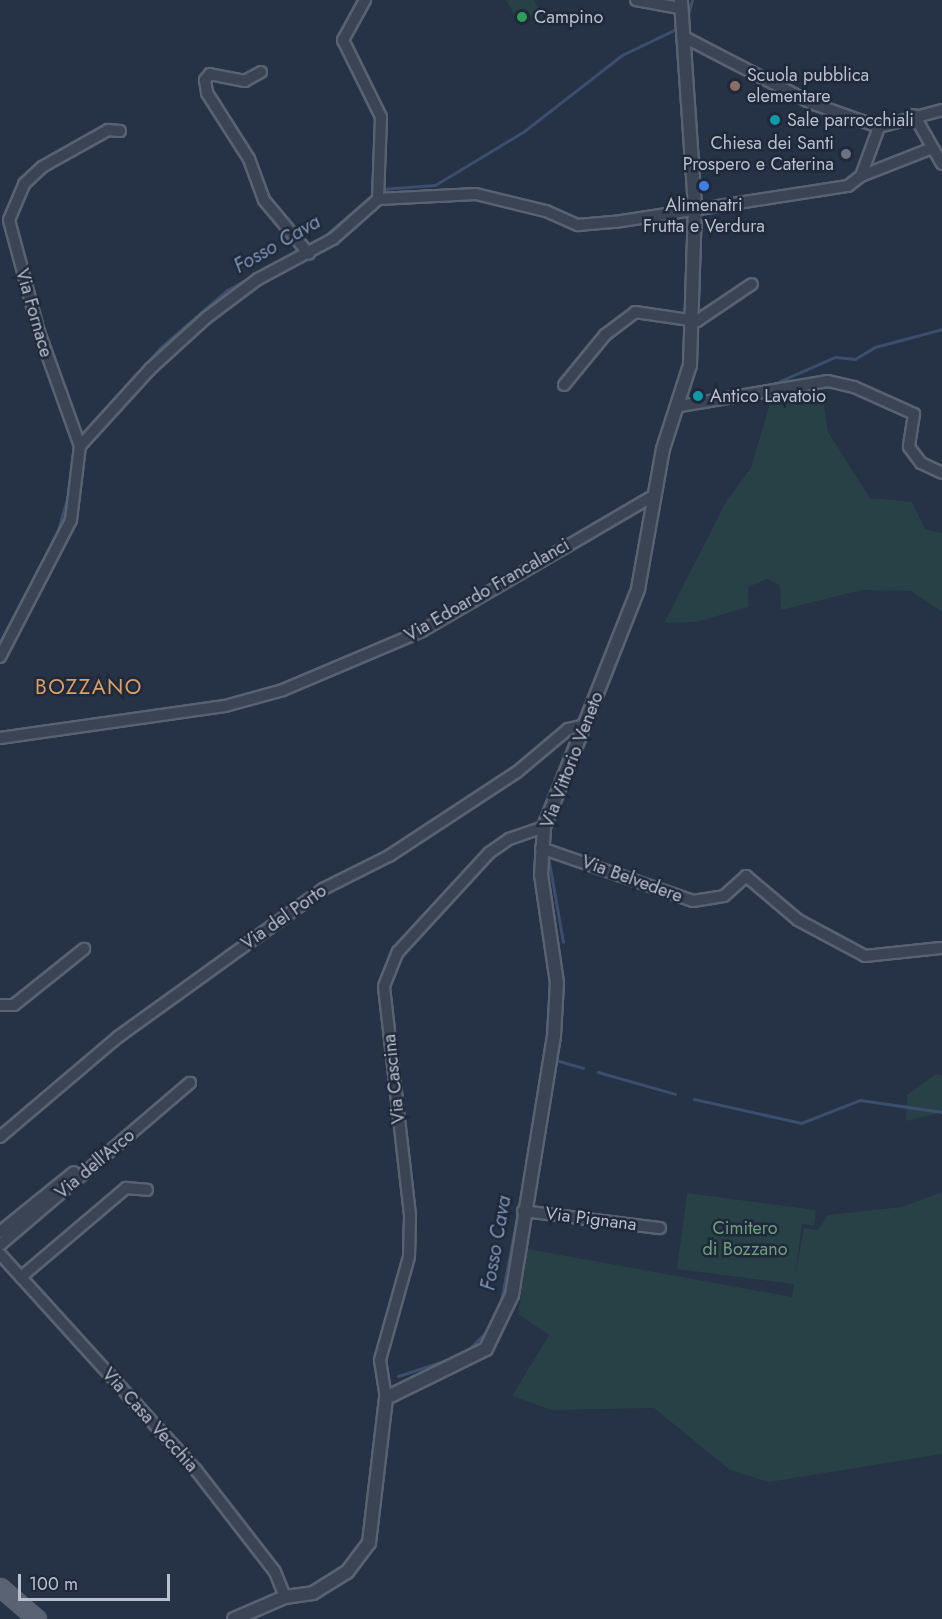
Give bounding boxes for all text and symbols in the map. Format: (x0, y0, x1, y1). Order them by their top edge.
place label: Campino (534, 6, 603, 28)
marker: Campino (515, 10, 529, 24)
place label: Scuola pubblica elementare (747, 65, 869, 107)
marker: Scuola pubblica elementare (728, 79, 742, 93)
place label: Sale parrocchiali (787, 109, 914, 131)
marker: Sale parrocchiali (768, 113, 782, 127)
place label: Chiesa dei Santi Prospero e Caterina (683, 133, 834, 176)
marker: Chiesa dei Santi Prospero e Caterina (839, 147, 853, 161)
marker: Alimenatri Frutta e Verdura (697, 179, 711, 193)
place label: Alimenatri Frutta e Verdura (643, 195, 765, 238)
water label: Fosso Cava (230, 210, 324, 278)
street label: Via Fornace (11, 266, 57, 360)
place label: Antico Lavatoio (710, 385, 826, 407)
marker: Antico Lavatoio (691, 389, 705, 403)
street label: Via Edoardo Francalanci (401, 534, 573, 646)
district label: BOZZANO (35, 674, 143, 700)
street label: Via Vittorio Veneto (536, 689, 608, 831)
street label: Via Belvedere (579, 851, 685, 907)
street label: Via del Porto (237, 880, 331, 954)
street label: Via Cascina (379, 1033, 409, 1125)
street label: Via dell'Arco (51, 1125, 139, 1203)
water label: Fosso Cava (476, 1194, 516, 1292)
street label: Via Pignana (544, 1203, 638, 1235)
park label: Cimitero di Bozzano (703, 1218, 787, 1260)
street label: Via Casa Vecchia (98, 1363, 202, 1477)
scale bar (21, 1562, 172, 1600)
text: 100 m (29, 1571, 78, 1597)

